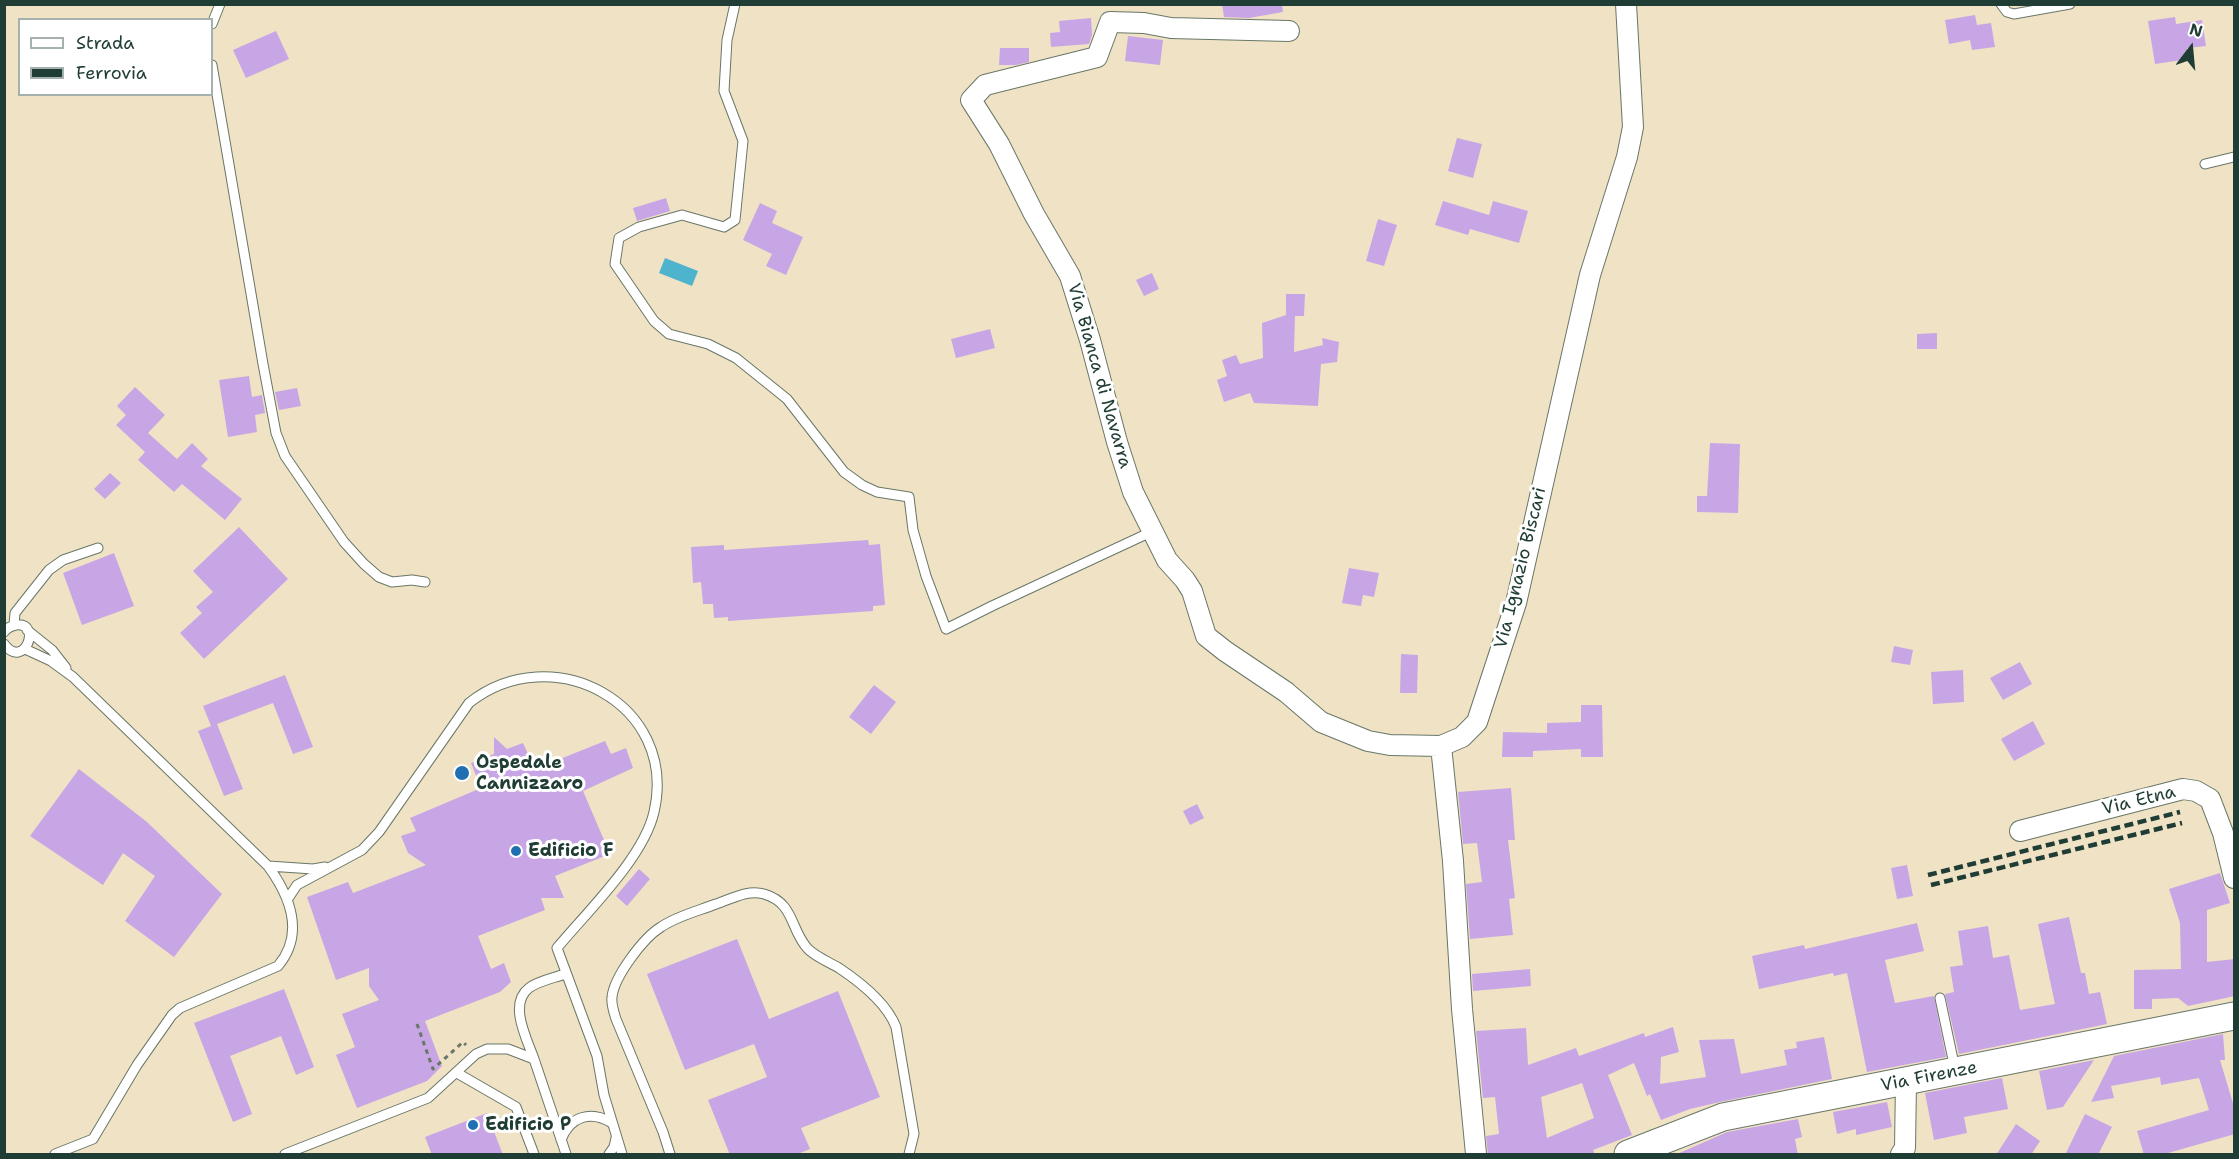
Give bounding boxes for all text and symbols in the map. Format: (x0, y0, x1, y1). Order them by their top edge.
legend (18, 18, 213, 96)
north arrow (2161, 18, 2221, 78)
text: N (2187, 18, 2205, 42)
text: Strada (76, 31, 135, 55)
text: Ferrovia (76, 61, 147, 85)
street label: Via Bianca di Navarra (1062, 281, 1136, 471)
street label: Via Ignazio Biscari (1491, 485, 1551, 651)
place label: Ospedale Cannizzaro (476, 752, 583, 795)
marker: Ospedale Cannizzaro (453, 764, 471, 782)
street label: Via Etna (2100, 781, 2178, 821)
place label: Edificio F (528, 840, 614, 862)
marker: Edificio F (509, 844, 523, 858)
street label: Via Firenze (1879, 1057, 1979, 1097)
place label: Edificio P (485, 1114, 571, 1136)
marker: Edificio P (466, 1118, 480, 1132)

